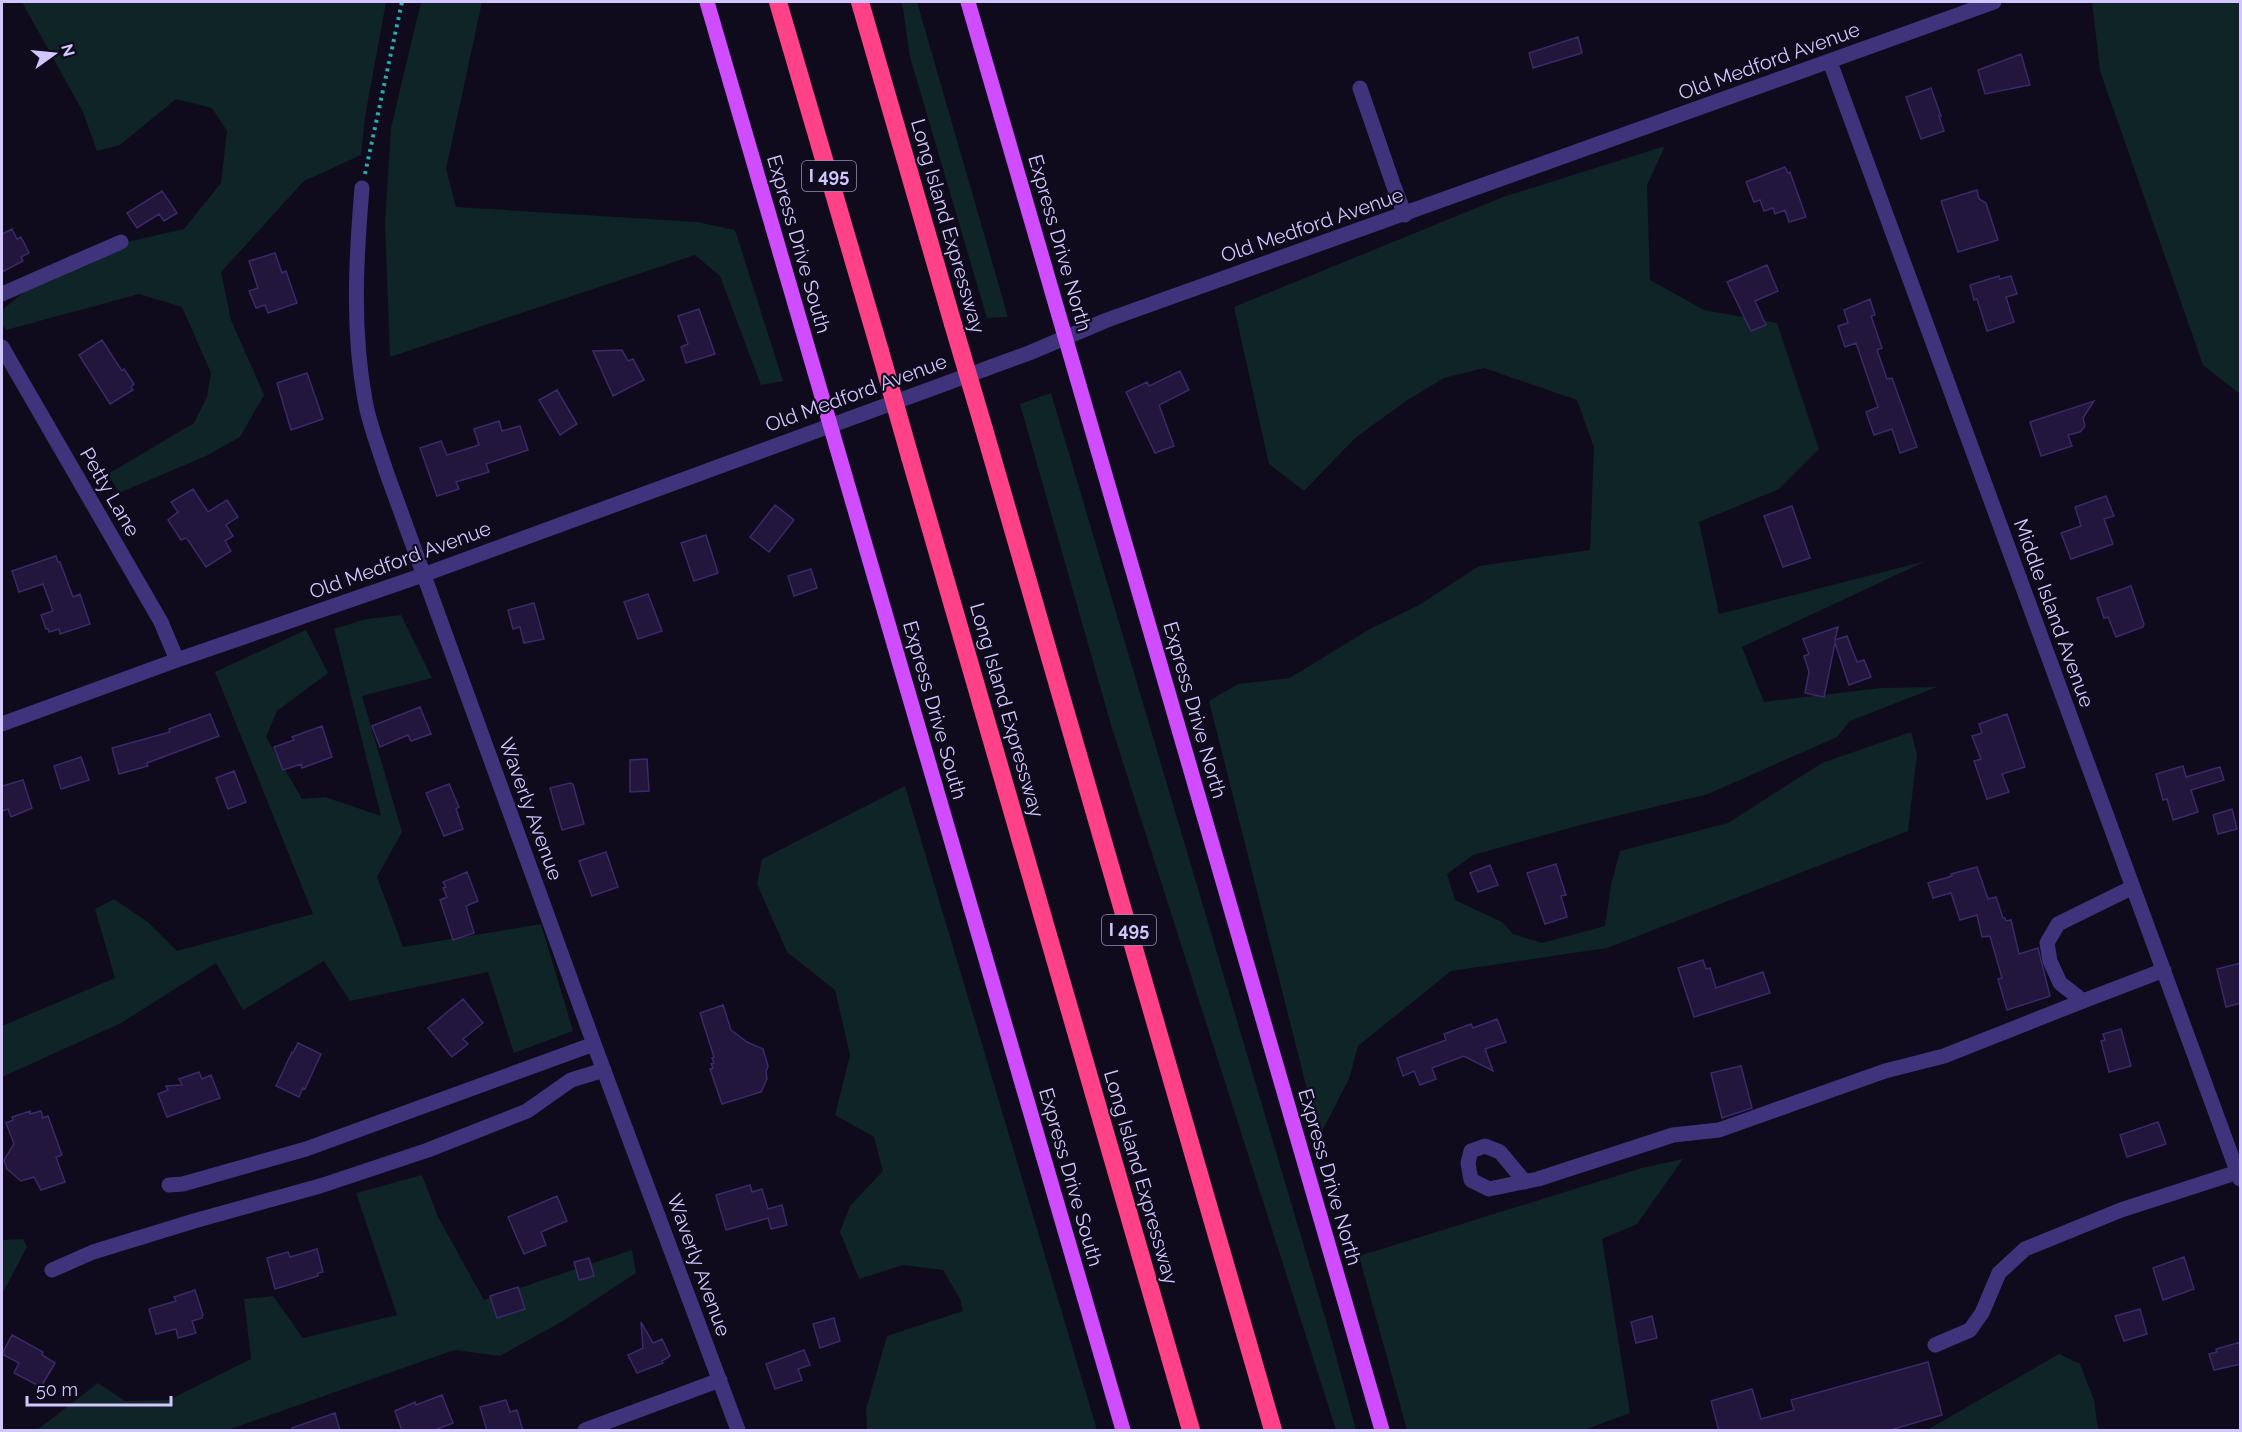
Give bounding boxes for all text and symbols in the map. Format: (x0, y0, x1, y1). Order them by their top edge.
street label: Old Medford Avenue (1675, 17, 1863, 105)
north arrow (24, 24, 84, 84)
text: N (57, 42, 79, 59)
street label: Long Island Expressway (906, 116, 990, 336)
street label: Express Drive South (762, 152, 836, 336)
street label: Express Drive North (1023, 152, 1097, 334)
road number: I 495 (802, 161, 856, 191)
street label: Old Medford Avenue (1218, 182, 1407, 268)
street label: Old Medford Avenue (762, 349, 950, 437)
street label: Petty Lane (75, 443, 145, 541)
street label: Old Medford Avenue (306, 516, 494, 604)
street label: Middle Island Avenue (2009, 516, 2099, 711)
street label: Long Island Expressway (965, 600, 1049, 820)
street label: Express Drive South (898, 618, 972, 802)
street label: Express Drive North (1158, 619, 1232, 801)
street label: Waverly Avenue (494, 735, 568, 884)
road number: I 495 (1102, 915, 1156, 945)
street label: Long Island Expressway (1099, 1067, 1183, 1287)
street label: Express Drive South (1034, 1085, 1108, 1269)
street label: Express Drive North (1293, 1086, 1367, 1268)
street label: Waverly Avenue (662, 1191, 736, 1340)
scale bar (27, 1369, 171, 1407)
text: 50 m (36, 1379, 78, 1400)

